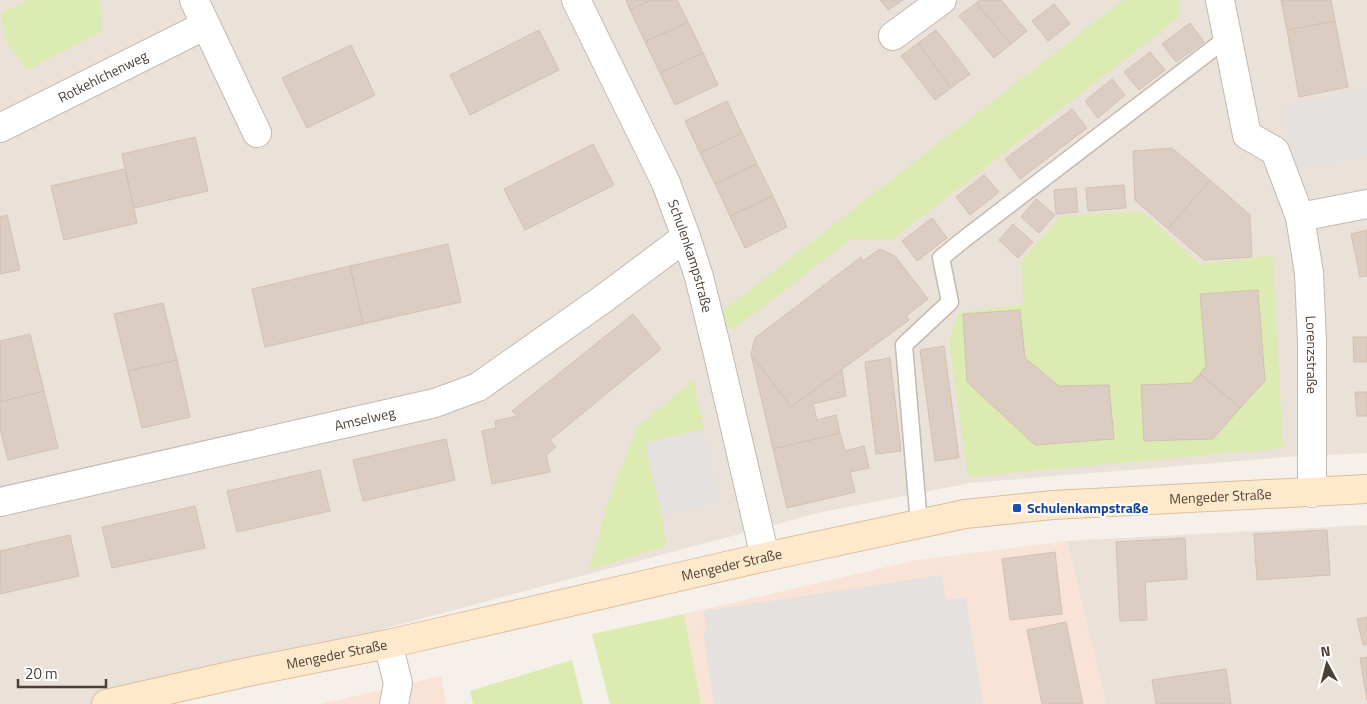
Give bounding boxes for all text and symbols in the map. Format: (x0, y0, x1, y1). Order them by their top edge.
street label: Rotkehlchenweg (54, 45, 151, 107)
street label: Schulenkampstraße (663, 196, 718, 315)
street label: Lorenzstraße (1301, 315, 1323, 394)
street label: Amselweg (332, 401, 397, 436)
street label: Mengeder Straße (1169, 483, 1272, 509)
place label: Schulenkampstraße (1027, 497, 1149, 518)
marker: Schulenkampstraße (1011, 502, 1023, 514)
street label: Mengeder Straße (679, 543, 784, 586)
street label: Mengeder Straße (284, 633, 389, 674)
north arrow (1302, 639, 1352, 689)
text: N (1319, 640, 1331, 662)
scale bar (18, 656, 105, 688)
text: 20 m (25, 662, 58, 685)

